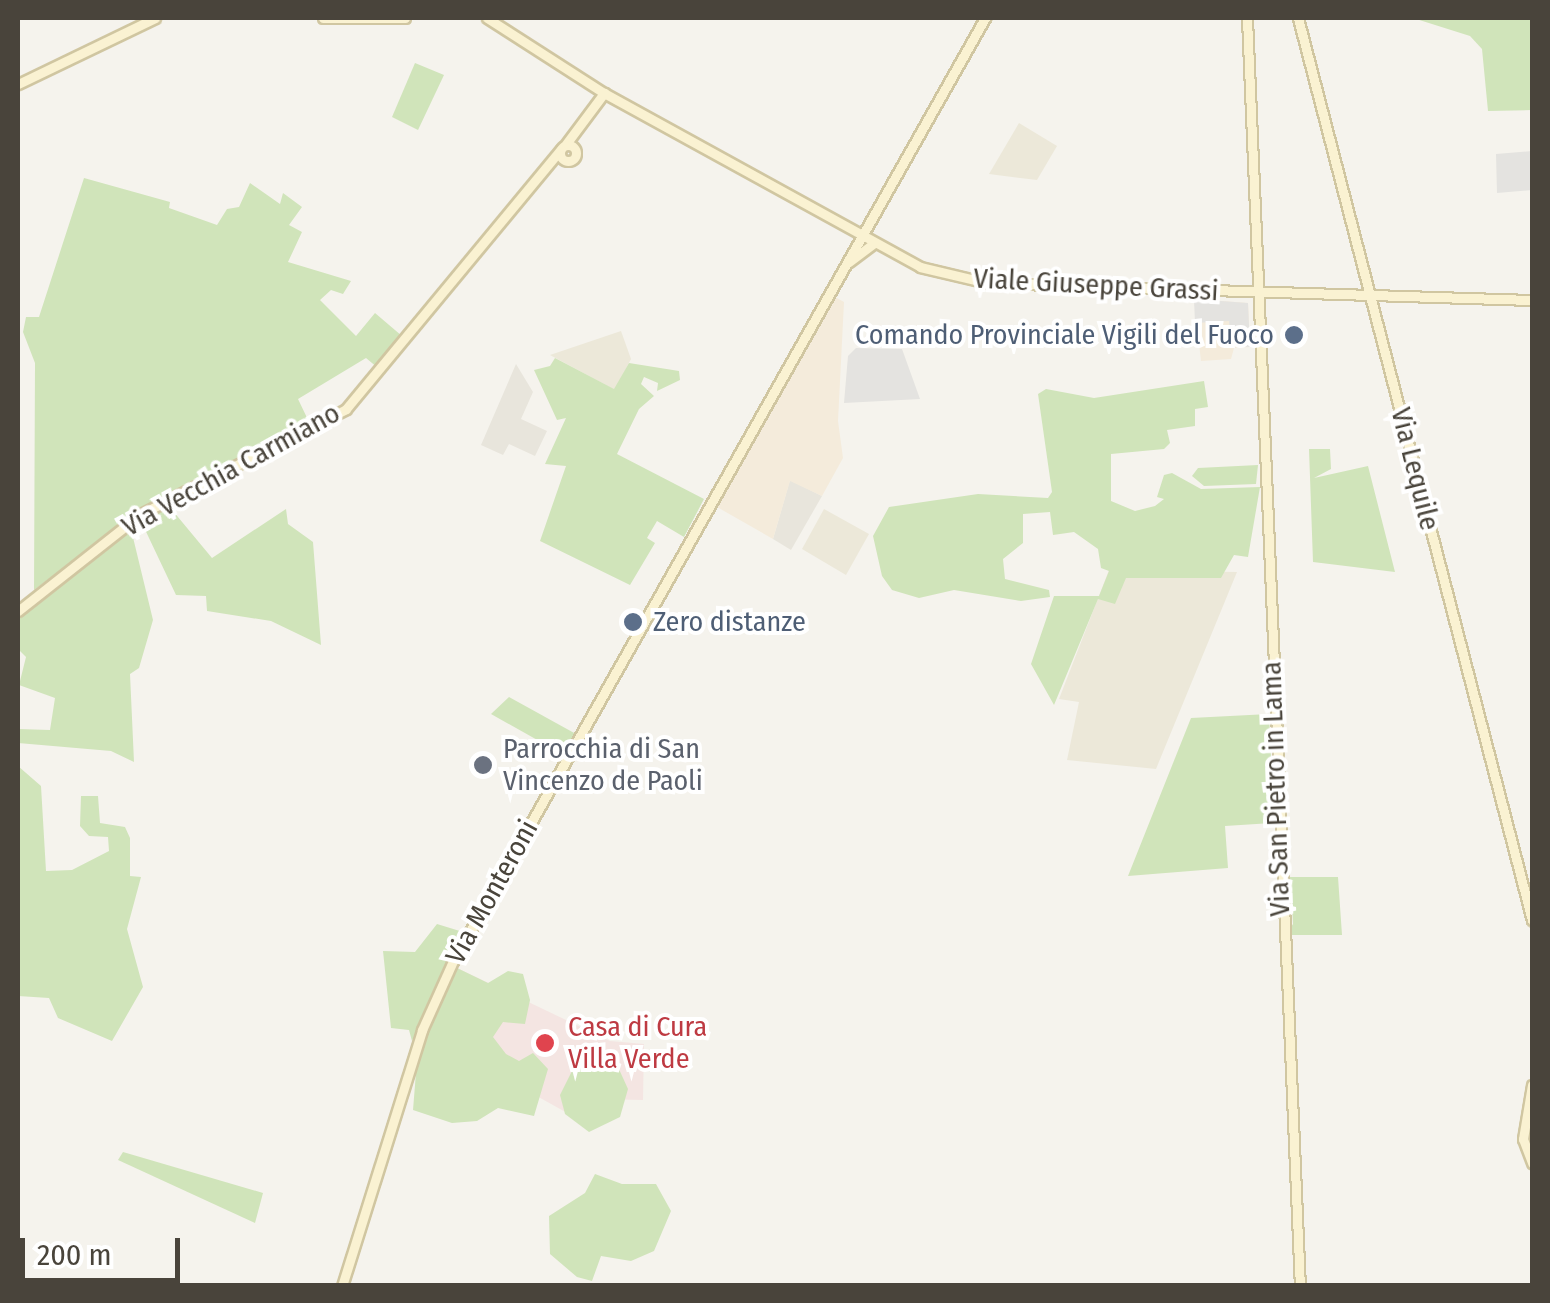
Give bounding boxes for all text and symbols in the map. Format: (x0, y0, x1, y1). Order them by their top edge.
street label: Viale Giuseppe Grassi (973, 262, 1219, 308)
place label: Comando Provinciale Vigili del Fuoco (855, 318, 1274, 352)
marker: Comando Provinciale Vigili del Fuoco (1283, 324, 1305, 346)
street label: Via Vecchia Carmiano (116, 396, 346, 544)
street label: Via Lequile (1384, 404, 1446, 534)
place label: Zero distanze (653, 605, 806, 639)
marker: Zero distanze (622, 611, 644, 633)
street label: Via San Pietro in Lama (1255, 661, 1297, 917)
place label: Parrocchia di San Vincenzo de Paoli (503, 732, 703, 798)
marker: Parrocchia di San Vincenzo de Paoli (472, 754, 494, 776)
street label: Via Monteroni (439, 814, 545, 970)
place label: Casa di Cura Villa Verde (568, 1010, 707, 1076)
marker: Casa di Cura Villa Verde (532, 1030, 558, 1056)
scale bar (25, 1218, 185, 1280)
text: 200 m (37, 1237, 112, 1273)

